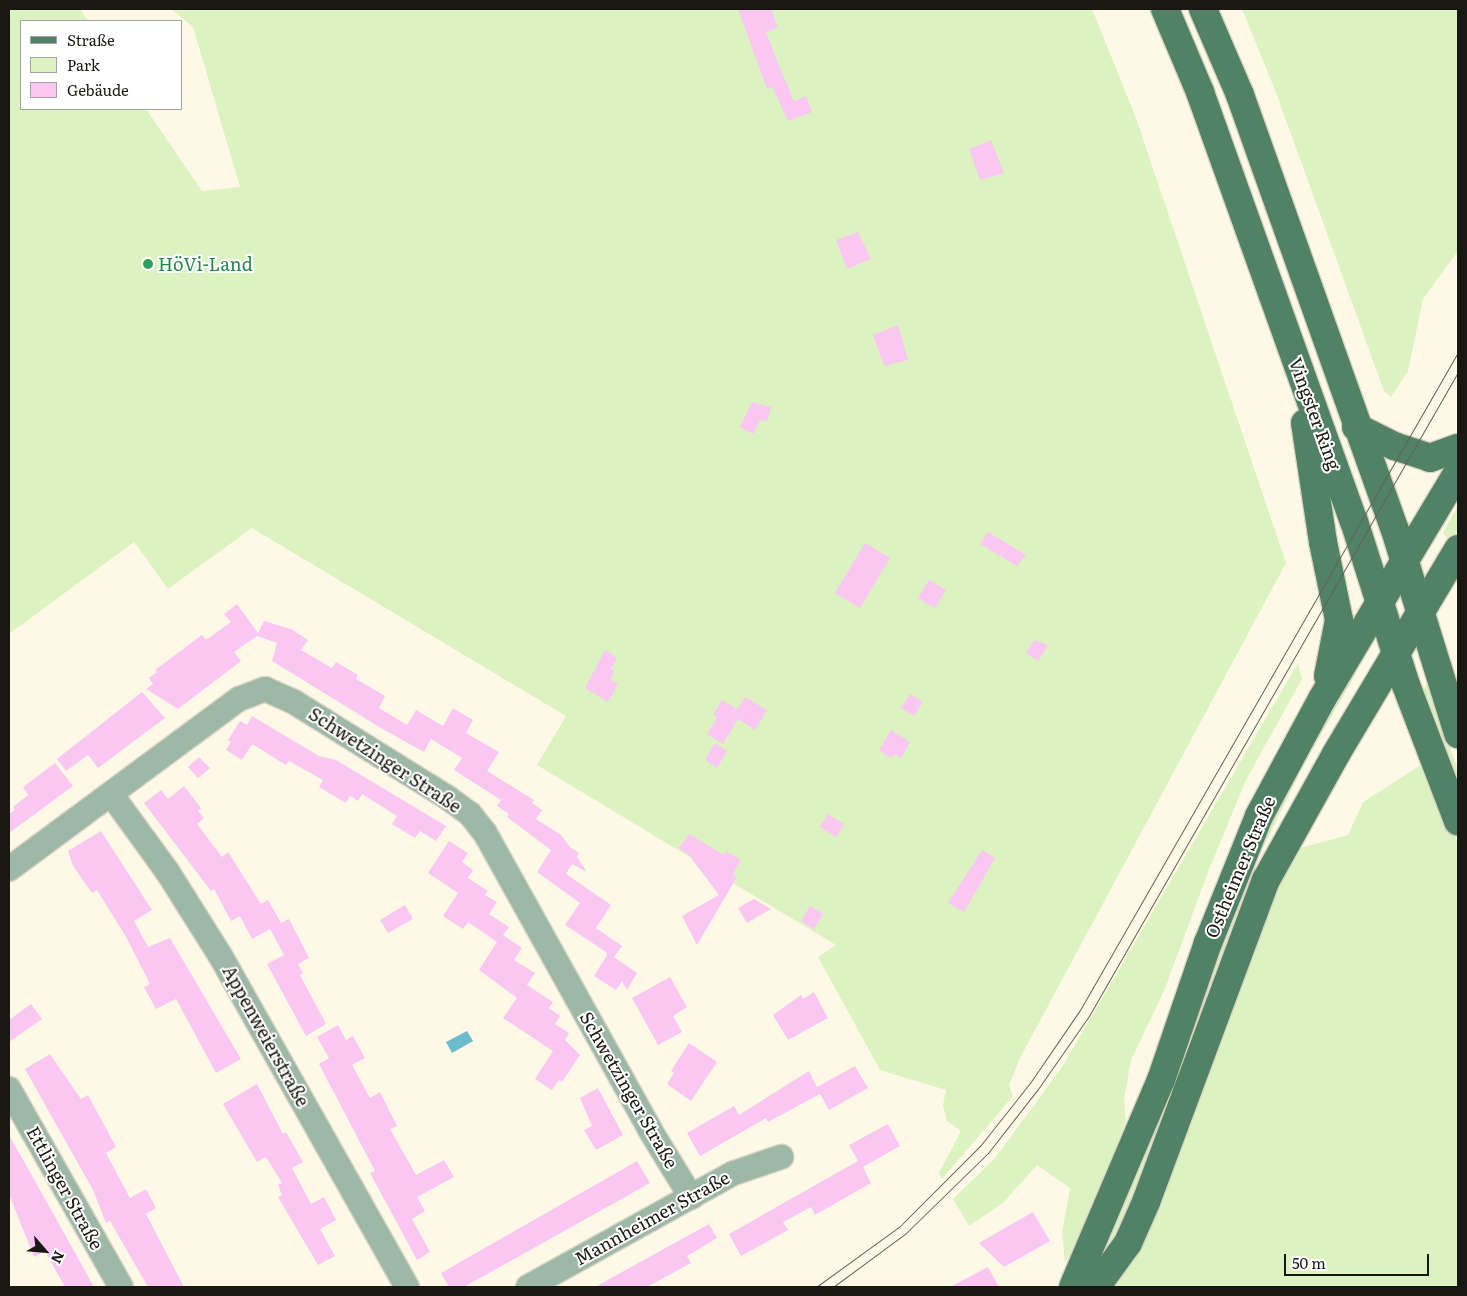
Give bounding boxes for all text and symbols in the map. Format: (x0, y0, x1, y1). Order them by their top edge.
legend (20, 20, 182, 110)
text: Straße (67, 28, 115, 51)
text: Park (67, 53, 100, 76)
text: Gebäude (67, 78, 129, 101)
place label: HöVi-Land (158, 253, 253, 275)
marker: HöVi-Land (142, 258, 154, 270)
street label: Vingster Ring (1285, 355, 1345, 473)
street label: Schwetzinger Straße (305, 703, 465, 817)
street label: Ostheimer Straße (1200, 793, 1280, 941)
street label: Appenweierstraße (218, 962, 314, 1110)
street label: Schwetzinger Straße (575, 1008, 683, 1172)
street label: Ettlinger Straße (22, 1122, 108, 1254)
street label: Mannheimer Straße (571, 1166, 733, 1270)
north arrow (20, 1226, 70, 1276)
scale bar (1287, 1244, 1432, 1276)
text: N (47, 1248, 70, 1268)
text: 50 m (1292, 1251, 1326, 1274)

